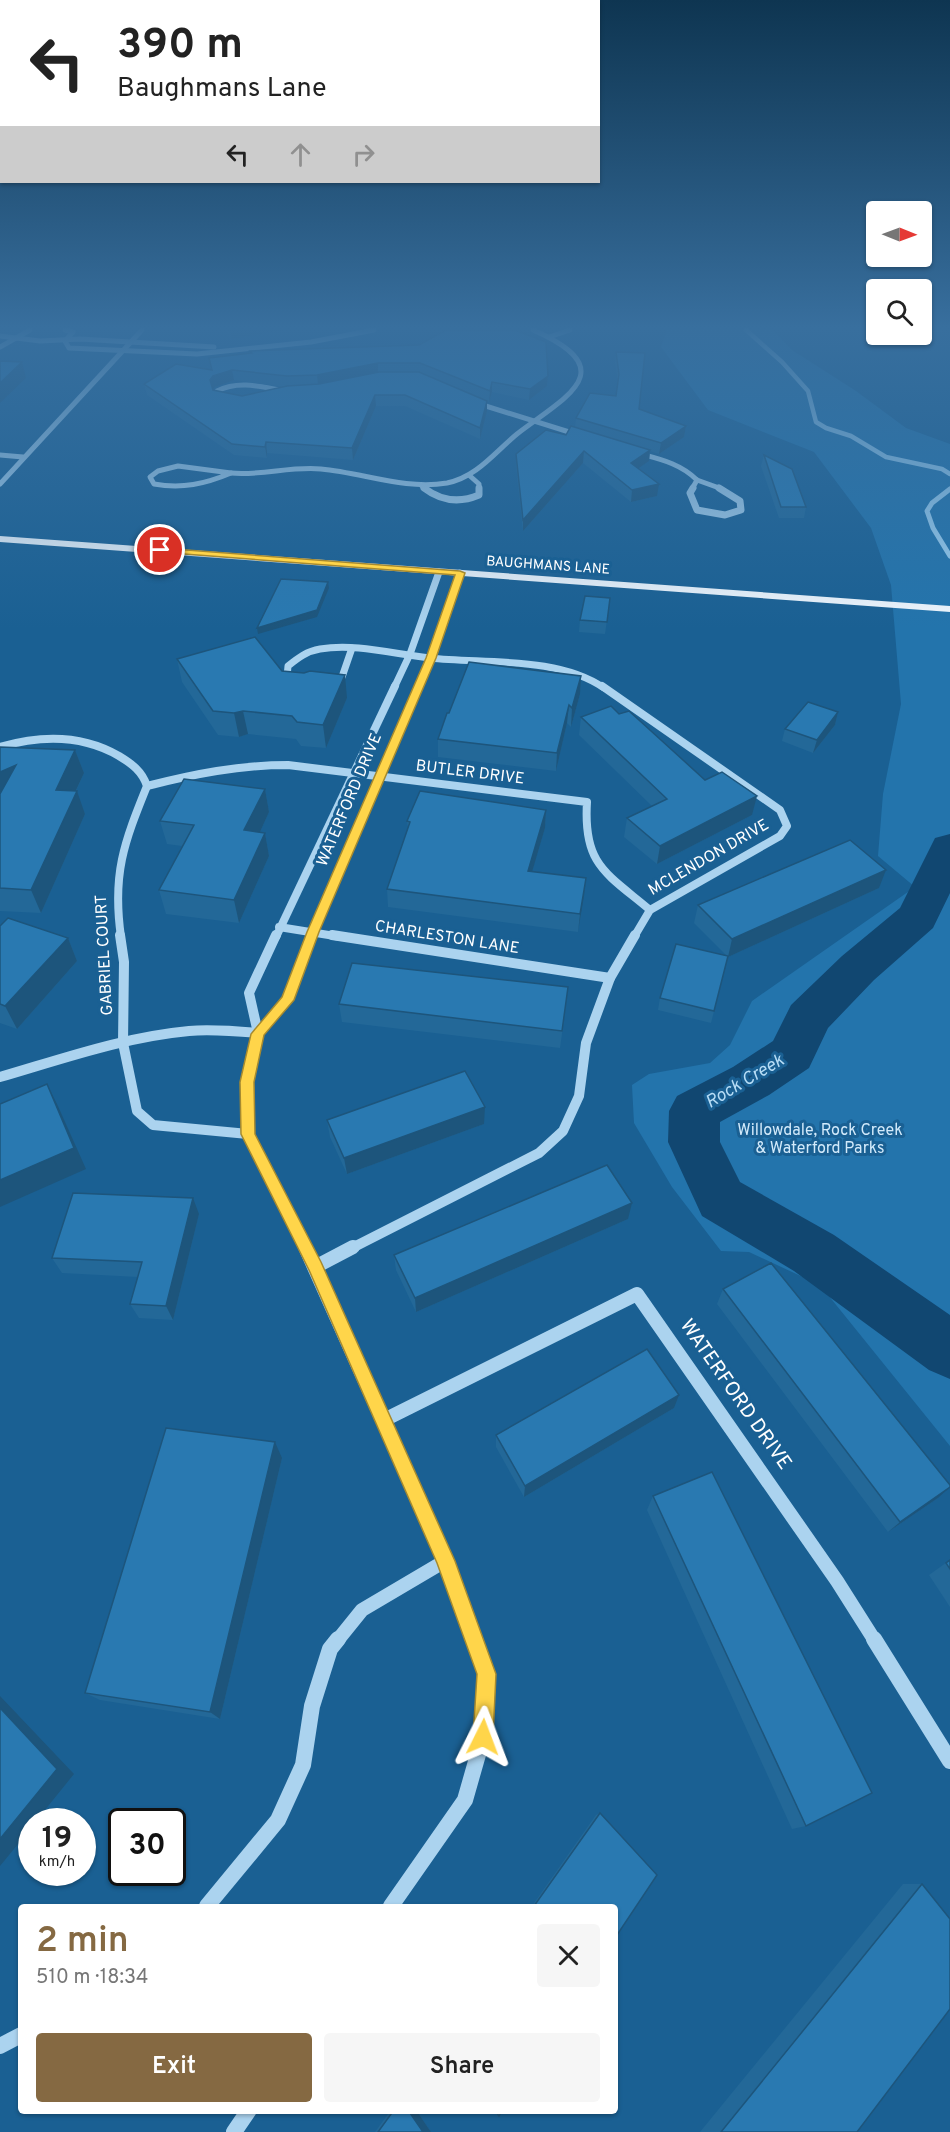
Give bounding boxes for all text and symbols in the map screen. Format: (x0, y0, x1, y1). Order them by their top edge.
text: 390 m (117, 20, 243, 73)
icon: left (18, 24, 96, 102)
text: Baughmans Lane (117, 72, 327, 106)
icon: left (221, 138, 254, 171)
icon: ahead (284, 138, 317, 171)
icon: right (347, 138, 380, 171)
north arrow (866, 201, 932, 267)
map controls (866, 201, 932, 345)
button: search (866, 279, 932, 345)
pin (134, 524, 185, 575)
icon: arrive (143, 533, 176, 566)
street label: BAUGHMANS LANE (486, 553, 610, 579)
street label: WATERFORD DRIVE (313, 730, 387, 870)
street label: BUTLER DRIVE (415, 756, 525, 790)
street label: MCLENDON DRIVE (645, 815, 773, 901)
street label: GABRIEL COURT (92, 894, 118, 1016)
street label: CHARLESTON LANE (373, 917, 521, 959)
water label: Rock Creek (701, 1049, 789, 1114)
park label: Willowdale, Rock Creek & Waterford Parks (737, 1121, 903, 1159)
street label: WATERFORD DRIVE (673, 1314, 797, 1476)
position arrow (451, 1705, 515, 1769)
speed limit sign: 30 (108, 1808, 186, 1886)
text: 19 (42, 1821, 72, 1858)
text: km/h (39, 1853, 75, 1872)
text: 2 min (36, 1919, 129, 1965)
button: close (537, 1924, 600, 1987)
text: 510 m · 18:34 (36, 1965, 148, 1991)
button: Exit (36, 2033, 312, 2102)
button: Share (324, 2033, 600, 2102)

